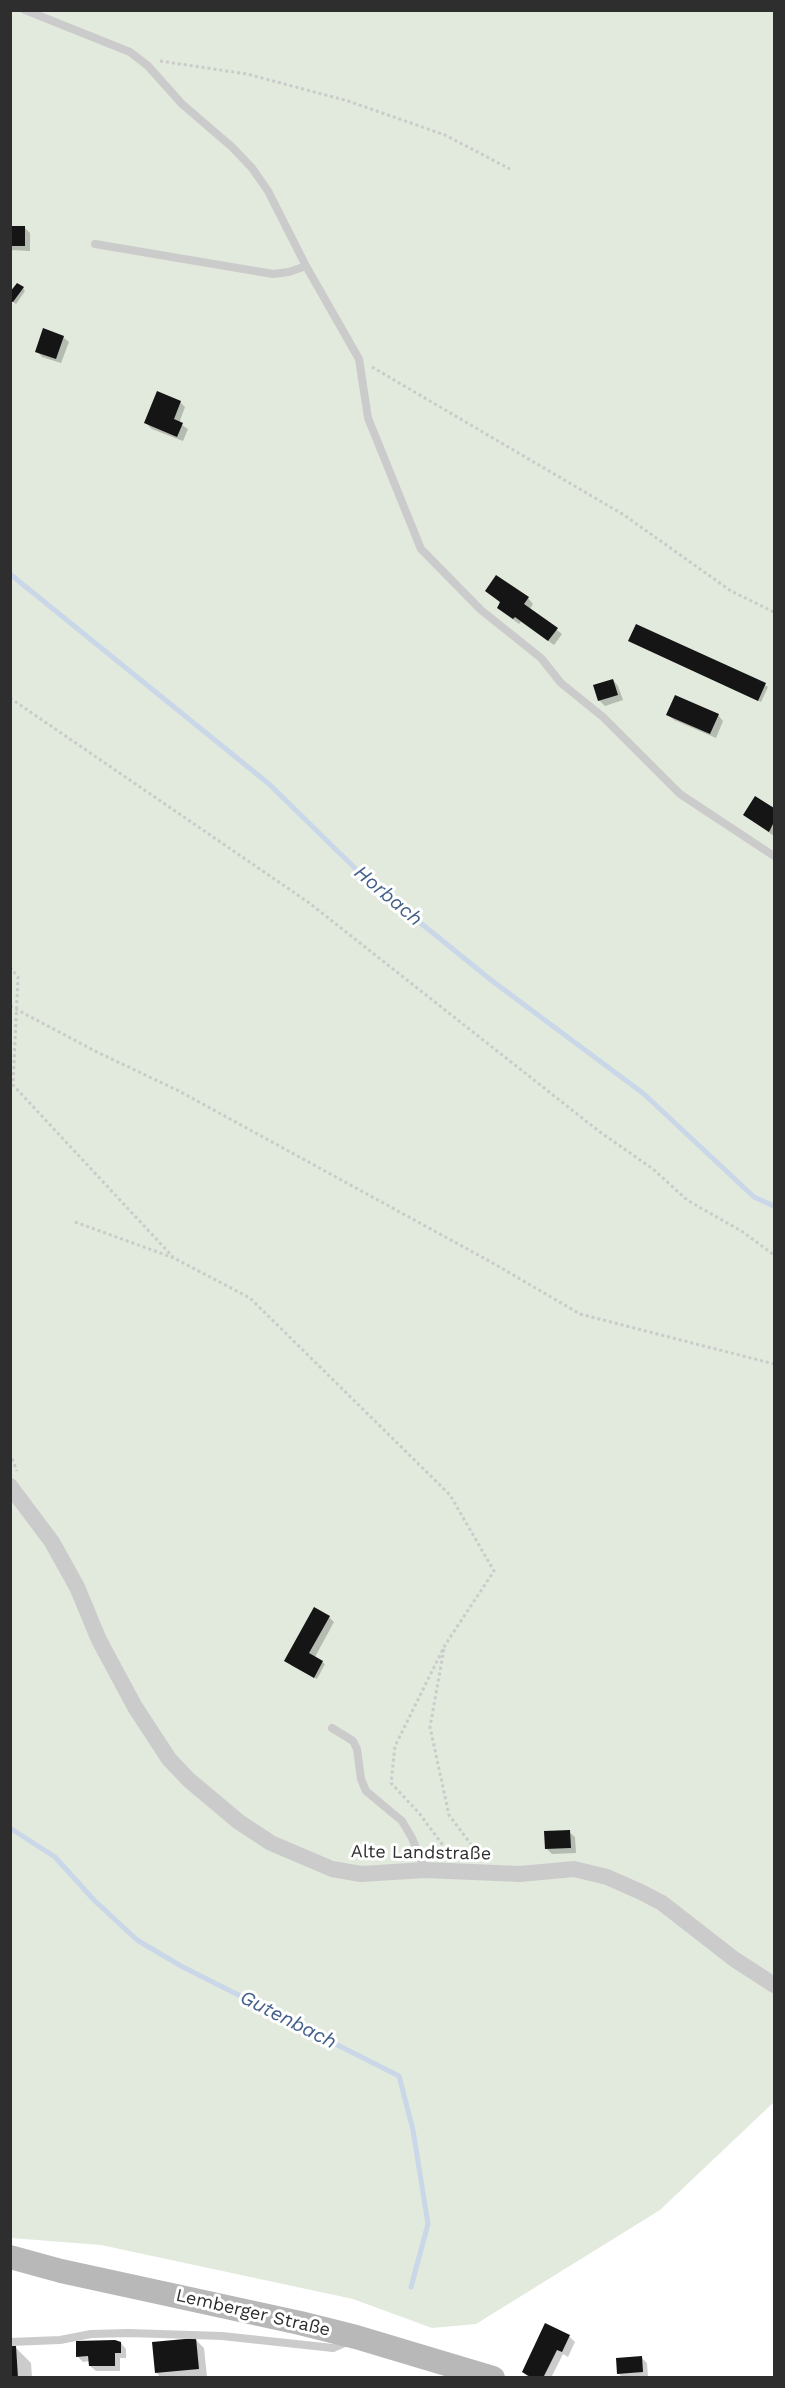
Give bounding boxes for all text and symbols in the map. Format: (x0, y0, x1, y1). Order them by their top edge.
water label: Horbach (349, 861, 427, 931)
street label: Alte Landstraße (351, 1841, 491, 1865)
water label: Gutenbach (236, 1985, 340, 2055)
street label: Lemberger Straße (174, 2285, 332, 2341)

